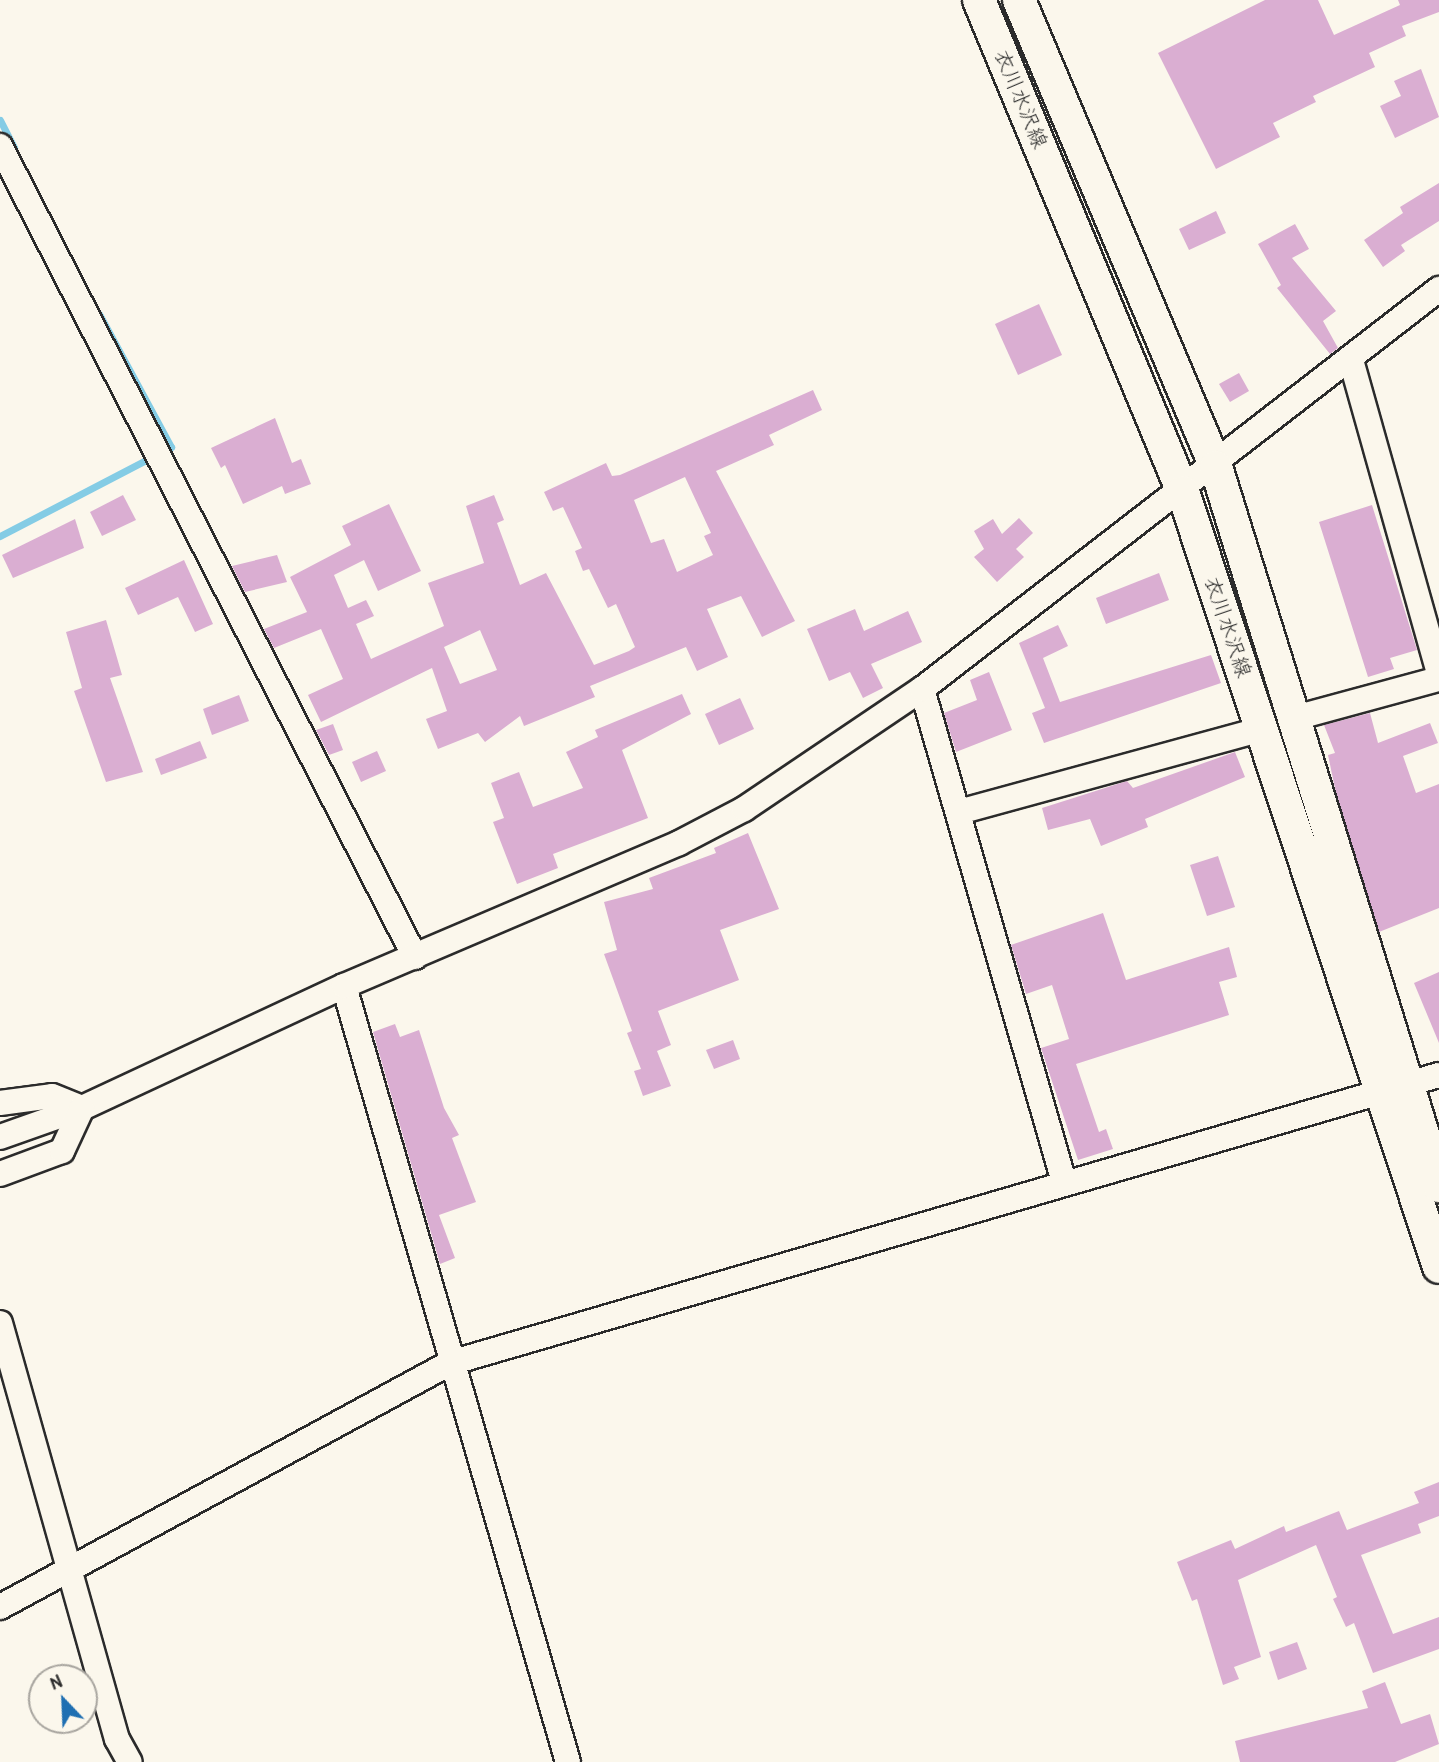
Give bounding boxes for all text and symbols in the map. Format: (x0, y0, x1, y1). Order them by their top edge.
street label: 衣川水沢線 (989, 46, 1053, 152)
street label: 衣川水沢線 (1199, 573, 1257, 681)
north arrow (28, 1664, 98, 1734)
text: N (46, 1668, 65, 1695)

